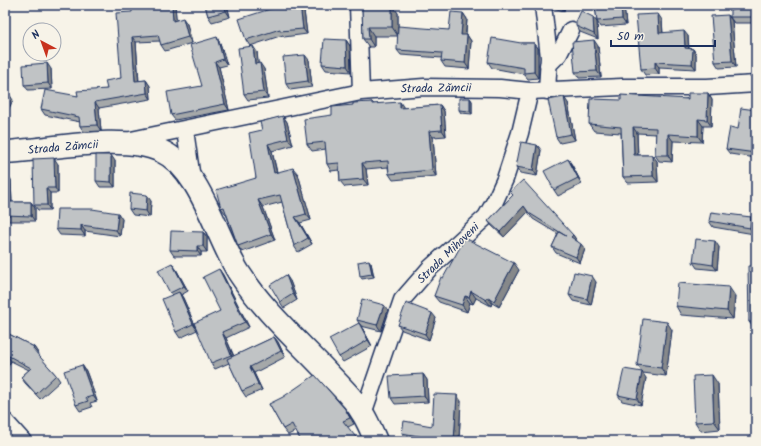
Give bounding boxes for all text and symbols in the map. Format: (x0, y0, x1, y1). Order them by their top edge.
north arrow (22, 22, 62, 62)
scale bar (611, 22, 715, 48)
text: N (28, 26, 45, 44)
text: 50 m (617, 27, 644, 46)
street label: Strada Zămcii (400, 78, 473, 99)
street label: Strada Zămcii (27, 135, 100, 160)
street label: Strada Mihoveni (413, 218, 485, 288)

